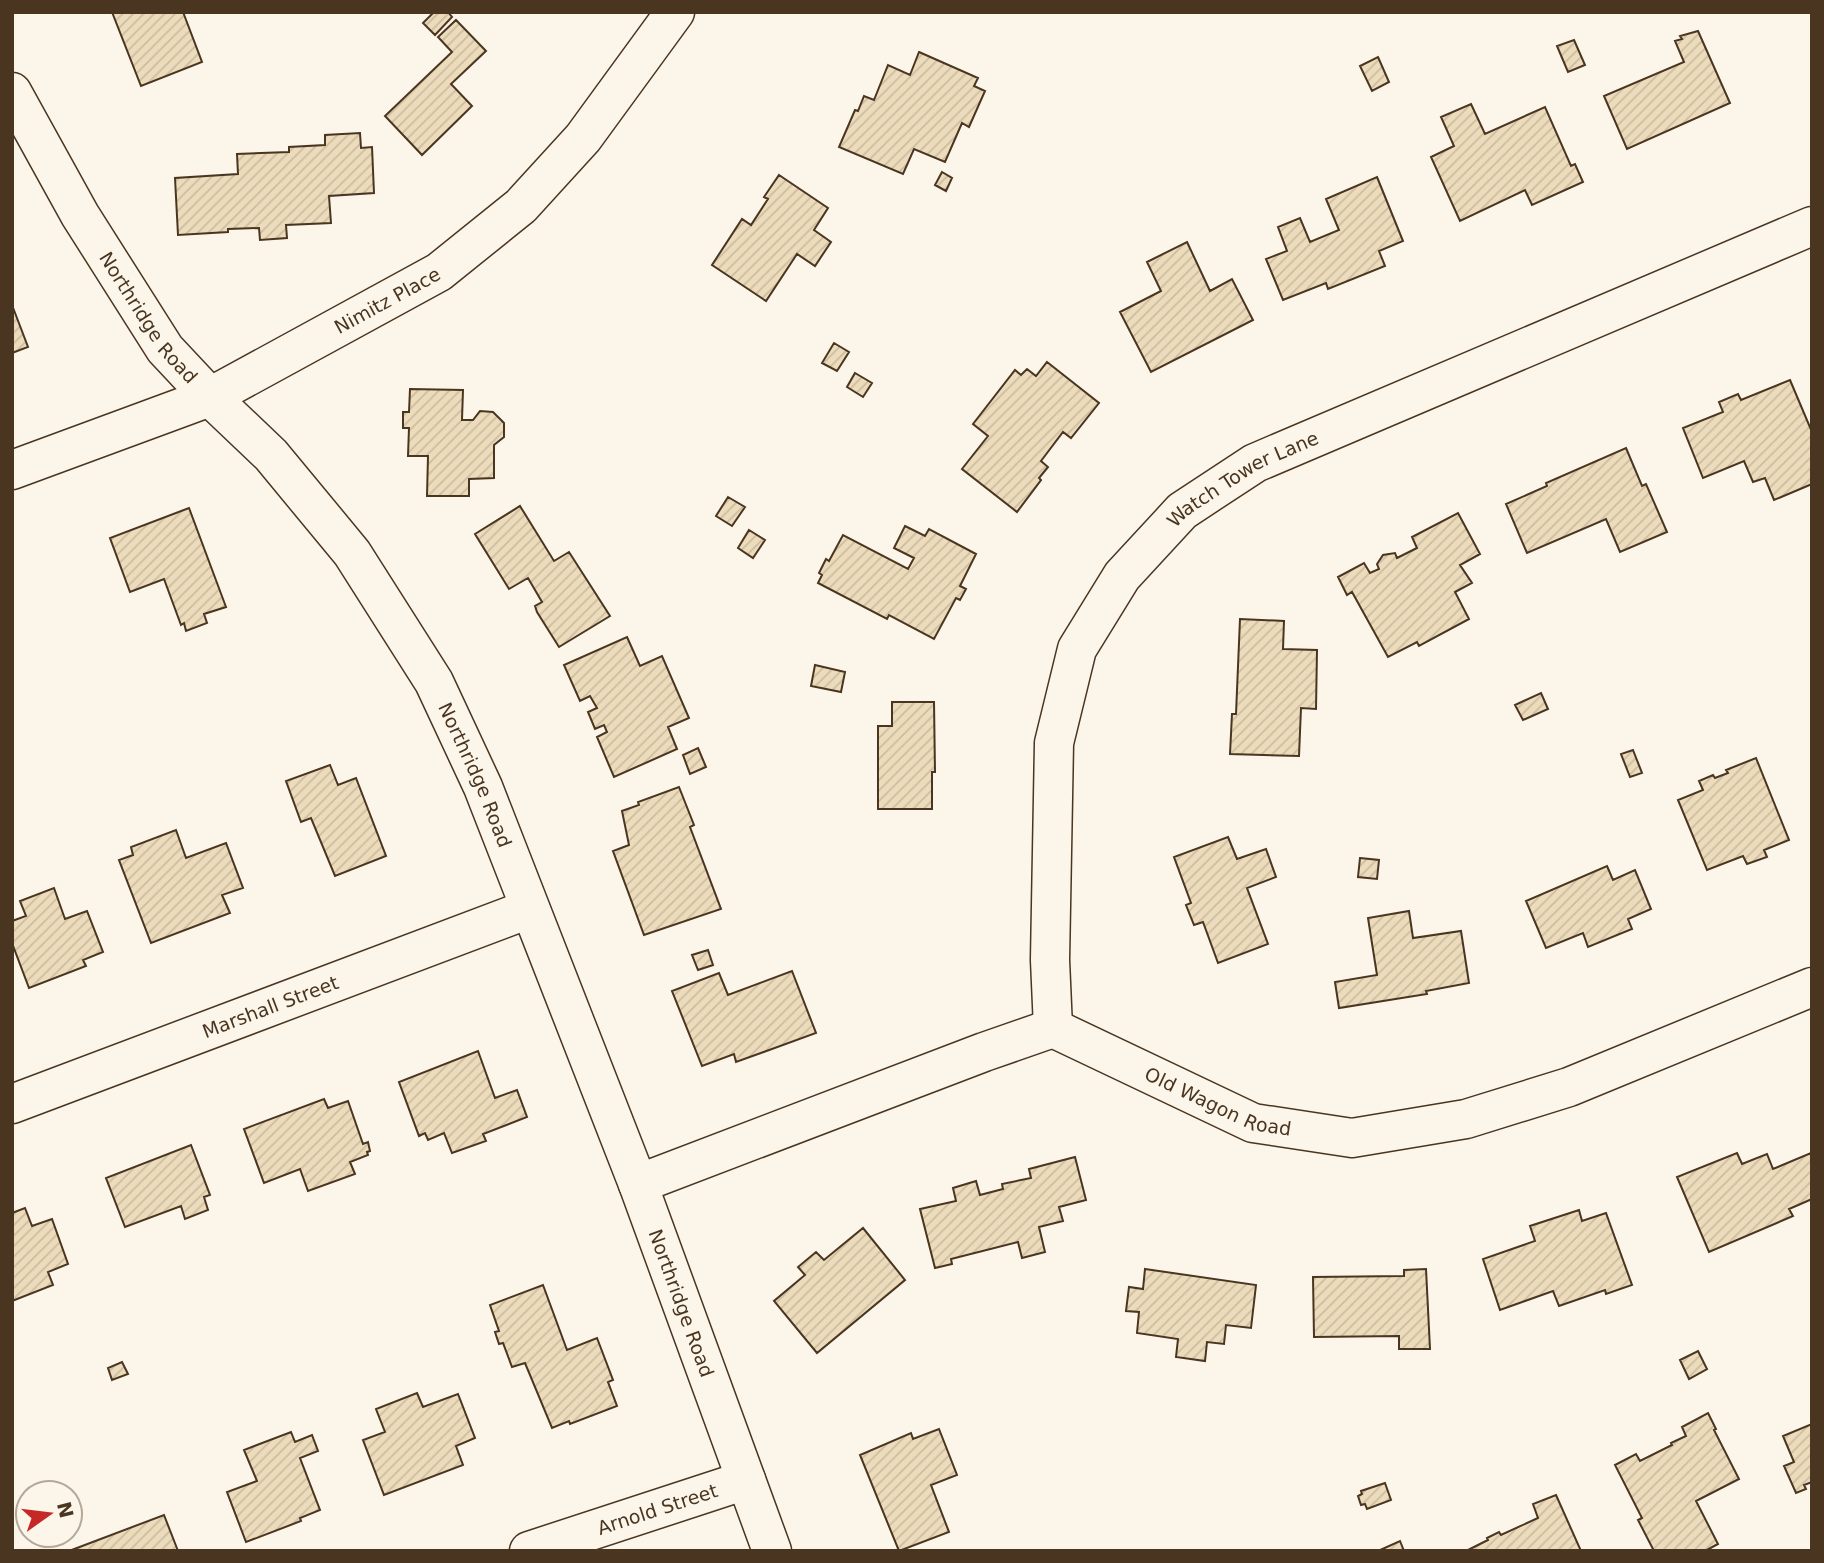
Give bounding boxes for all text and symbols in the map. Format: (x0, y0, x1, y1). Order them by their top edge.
street label: Northridge Road (95, 248, 202, 388)
street label: Nimitz Place (331, 262, 444, 338)
street label: Watch Tower Lane (1162, 426, 1322, 531)
street label: Northridge Road (434, 699, 516, 850)
street label: Marshall Street (199, 971, 341, 1042)
street label: Old Wagon Road (1141, 1062, 1293, 1140)
street label: Northridge Road (644, 1226, 719, 1380)
north arrow (14, 1479, 84, 1549)
street label: Arnold Street (594, 1479, 720, 1539)
text: N (53, 1500, 78, 1520)

